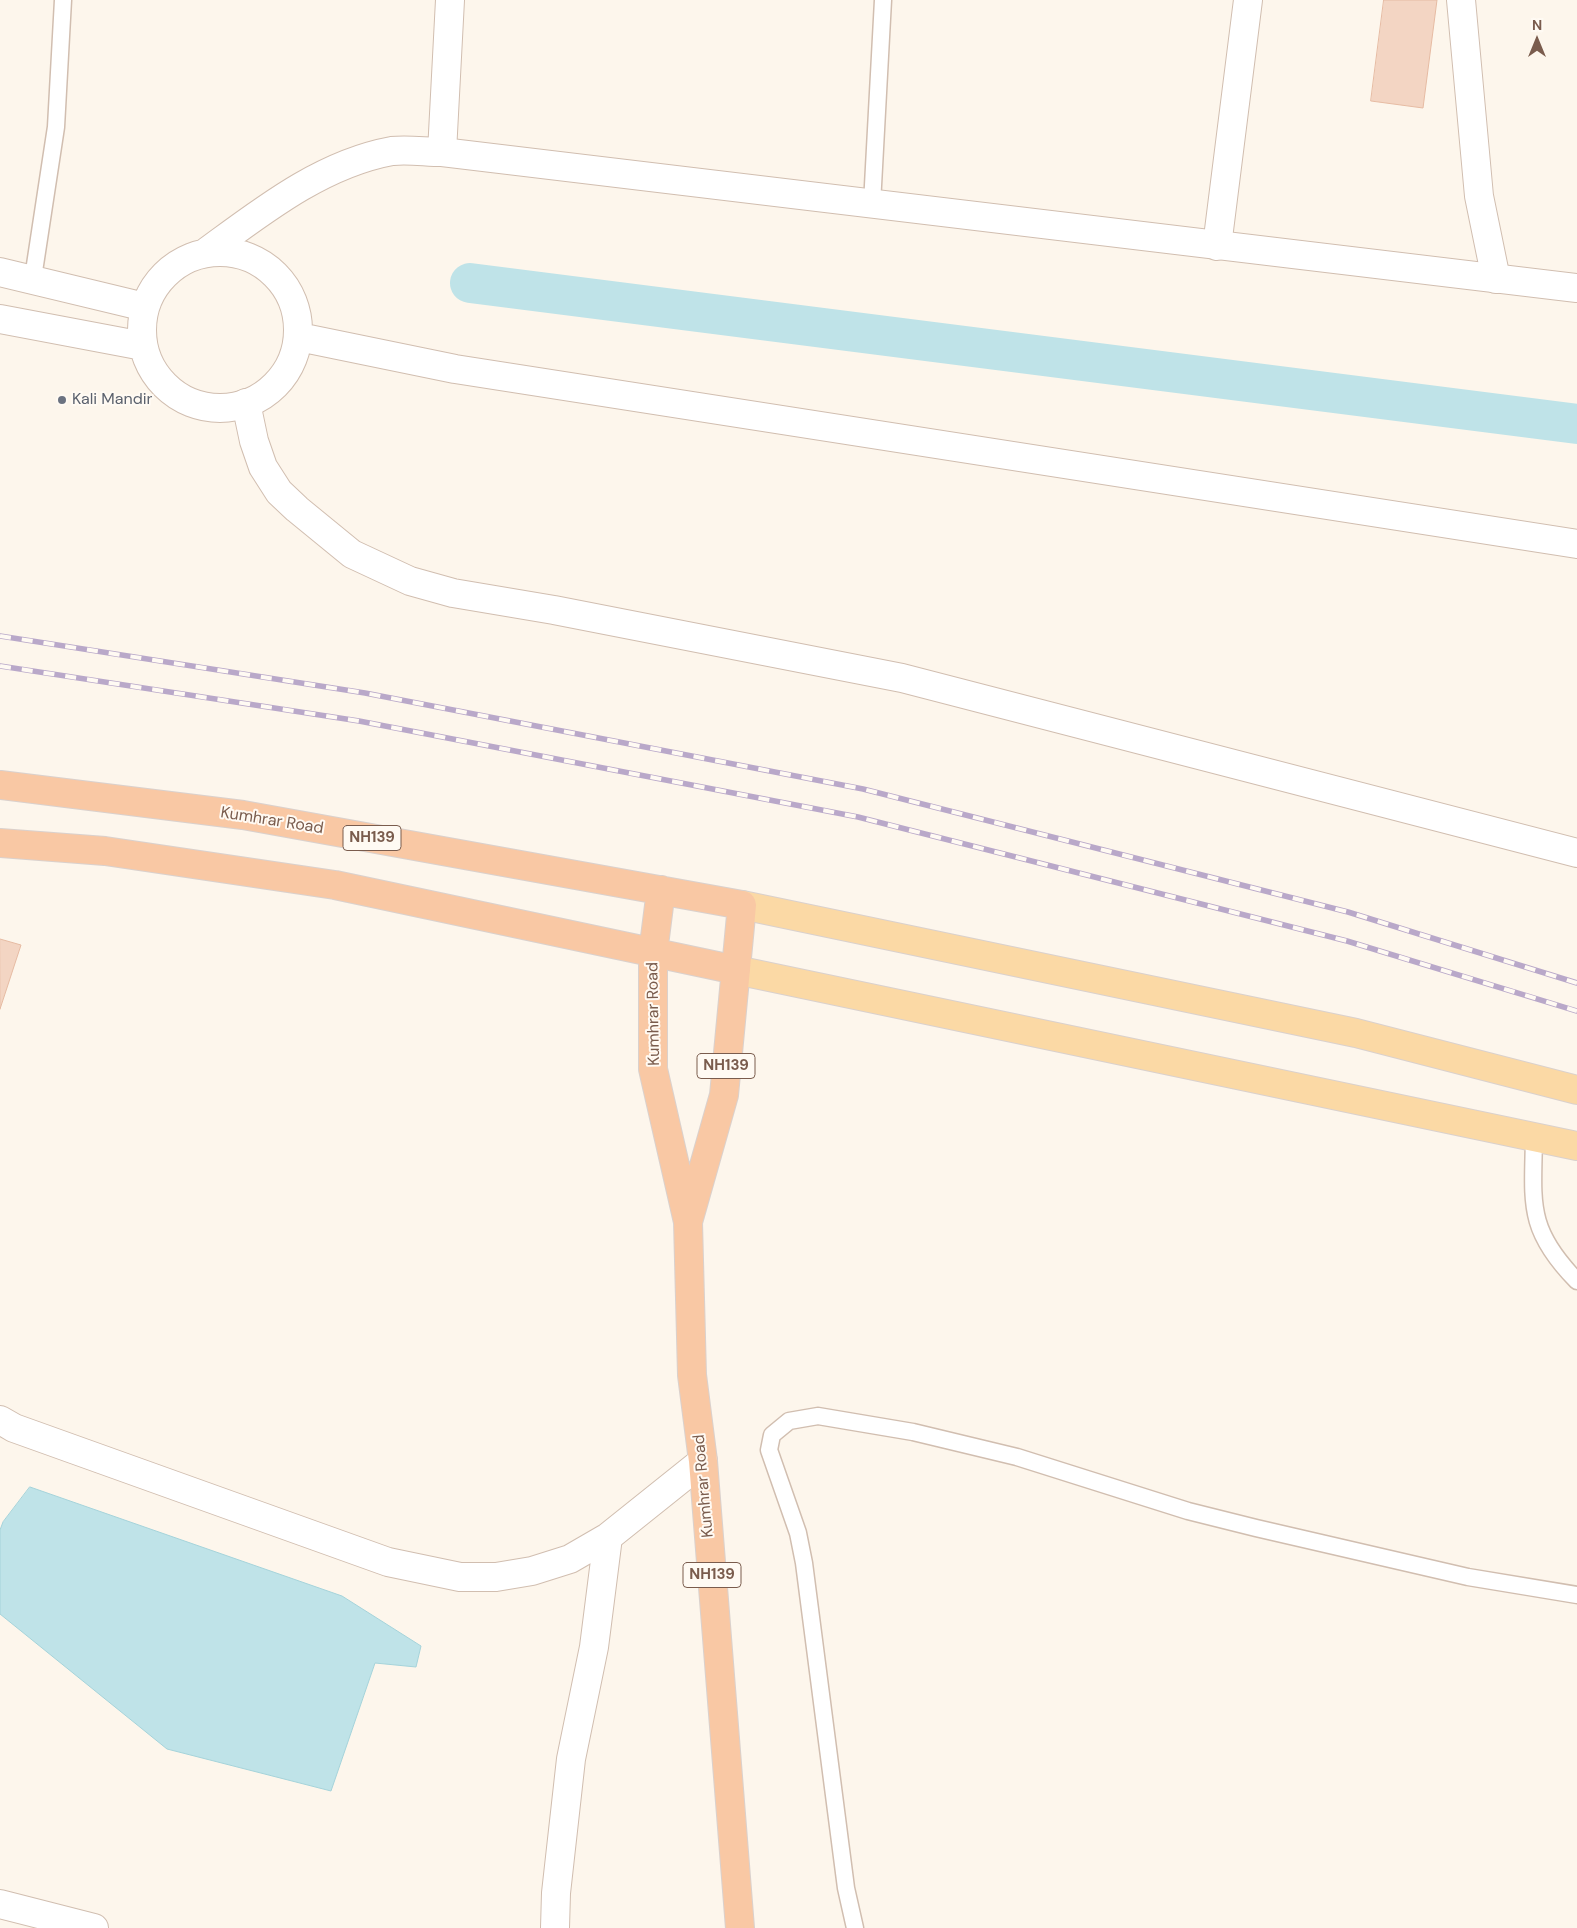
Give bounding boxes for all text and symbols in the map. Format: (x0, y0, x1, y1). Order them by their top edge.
north arrow (1512, 15, 1562, 65)
text: N (1532, 16, 1542, 34)
place label: Kali Mandir (72, 390, 152, 410)
marker: Kali Mandir (56, 394, 68, 406)
street label: Kumhrar Road (219, 803, 325, 839)
road number: NH139 (343, 826, 401, 850)
street label: Kumhrar Road (643, 962, 665, 1066)
road number: NH139 (697, 1054, 755, 1078)
street label: Kumhrar Road (690, 1433, 718, 1539)
road number: NH139 (683, 1562, 741, 1588)

